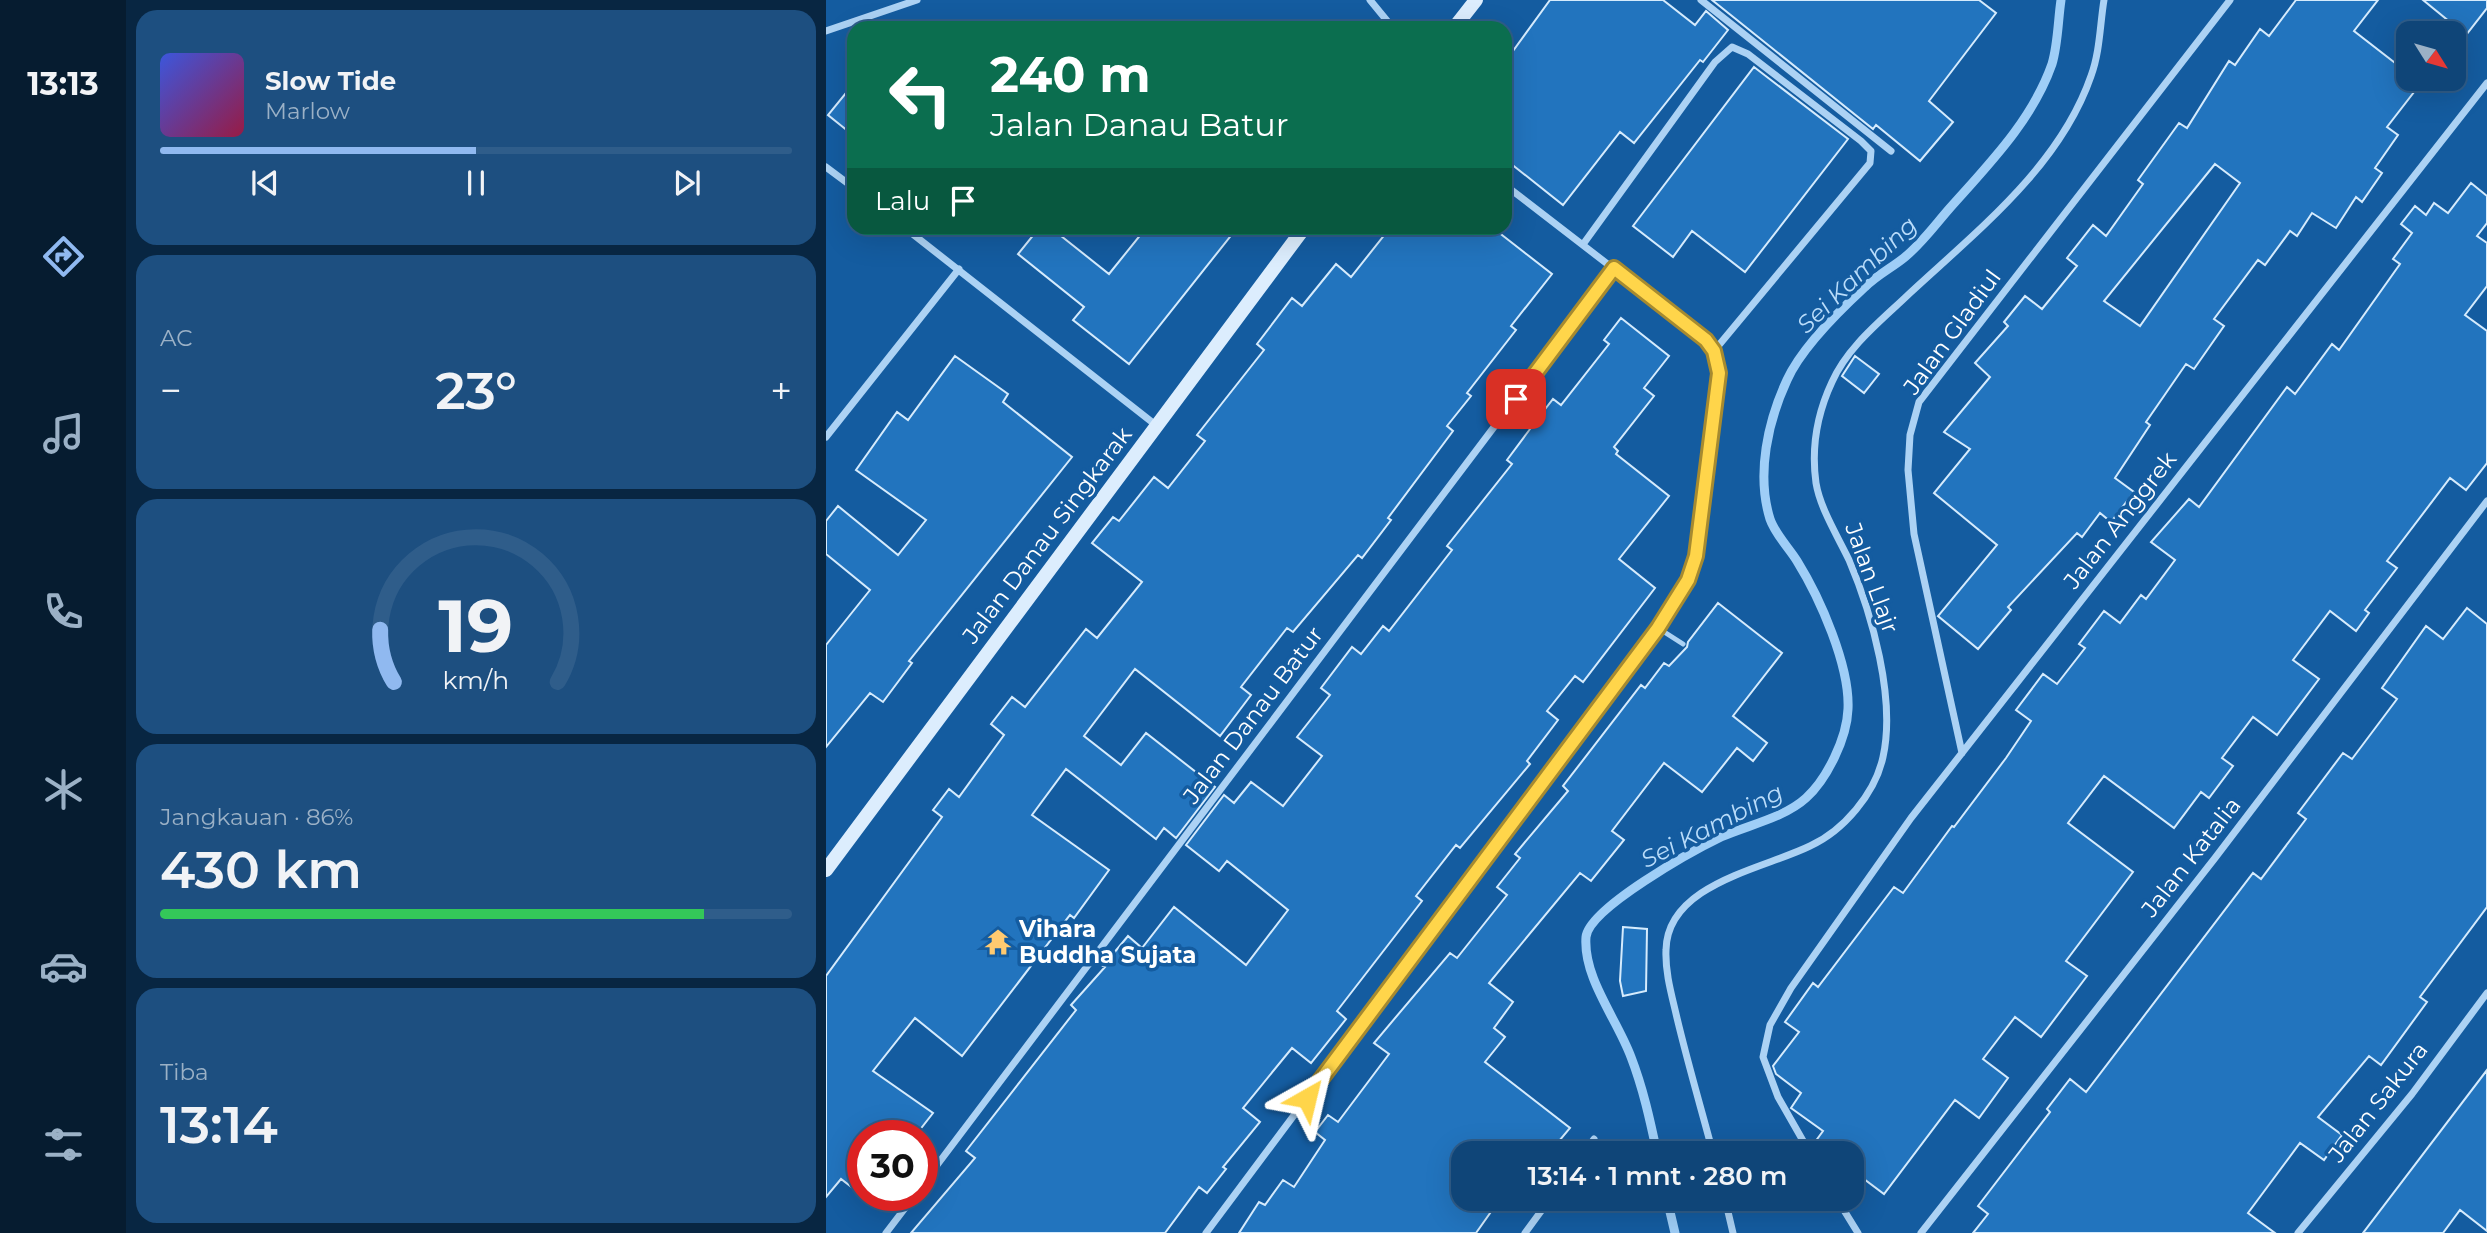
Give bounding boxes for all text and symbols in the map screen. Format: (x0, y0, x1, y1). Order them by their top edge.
north arrow (2396, 21, 2466, 91)
map controls (2396, 21, 2466, 91)
text: 240 m (990, 45, 1151, 104)
icon: left (875, 49, 966, 140)
text: 13:13 (27, 64, 99, 103)
text: Slow Tide (265, 65, 396, 97)
text: Marlow (265, 97, 350, 125)
text: Jalan Danau Batur (990, 105, 1288, 144)
icon: previous (246, 164, 284, 202)
icon: pause (457, 164, 495, 202)
icon: next (668, 164, 706, 202)
icon: arrive (944, 182, 982, 220)
text: Lalu (875, 185, 930, 217)
water label: Sei Kambing (1791, 210, 1923, 339)
icon: directions (39, 232, 88, 281)
street label: Jalan Gladiul (1897, 264, 2007, 401)
text: AC (160, 324, 193, 352)
text: 23° (435, 359, 517, 422)
text: − (160, 367, 182, 414)
text: + (770, 367, 792, 414)
pin (1486, 369, 1546, 429)
icon: arrive (1497, 380, 1535, 418)
icon: music (39, 409, 88, 458)
street label: Jalan Danau Singkarak (956, 421, 1138, 650)
street label: Jalan Anggrek (2057, 446, 2182, 595)
street label: Jalan Llajr (1839, 518, 1905, 637)
text: 19 (439, 583, 513, 671)
icon: phone (39, 587, 88, 636)
street label: Jalan Danau Batur (1177, 621, 1329, 810)
text: km/h (443, 665, 509, 695)
icon: climate (39, 765, 88, 814)
water label: Sei Kambing (1636, 777, 1788, 874)
street label: Jalan Katalia (2135, 791, 2246, 923)
text: Jangkauan · 86% (160, 803, 353, 831)
text: 430 km (160, 838, 362, 901)
place label: Vihara Buddha Sujata (1018, 915, 1196, 969)
temple icon: Vihara Buddha Sujata (983, 927, 1013, 957)
icon: car (39, 942, 88, 991)
street label: Jalan Sakura (2322, 1036, 2434, 1169)
text: Tiba (160, 1058, 208, 1086)
position arrow (1270, 1061, 1344, 1135)
text: 13:14 (160, 1093, 278, 1156)
icon: filters (39, 1120, 88, 1169)
speed limit sign: 30 (847, 1120, 938, 1211)
text: 13:14 · 1 mnt · 280 m (1528, 1160, 1787, 1192)

